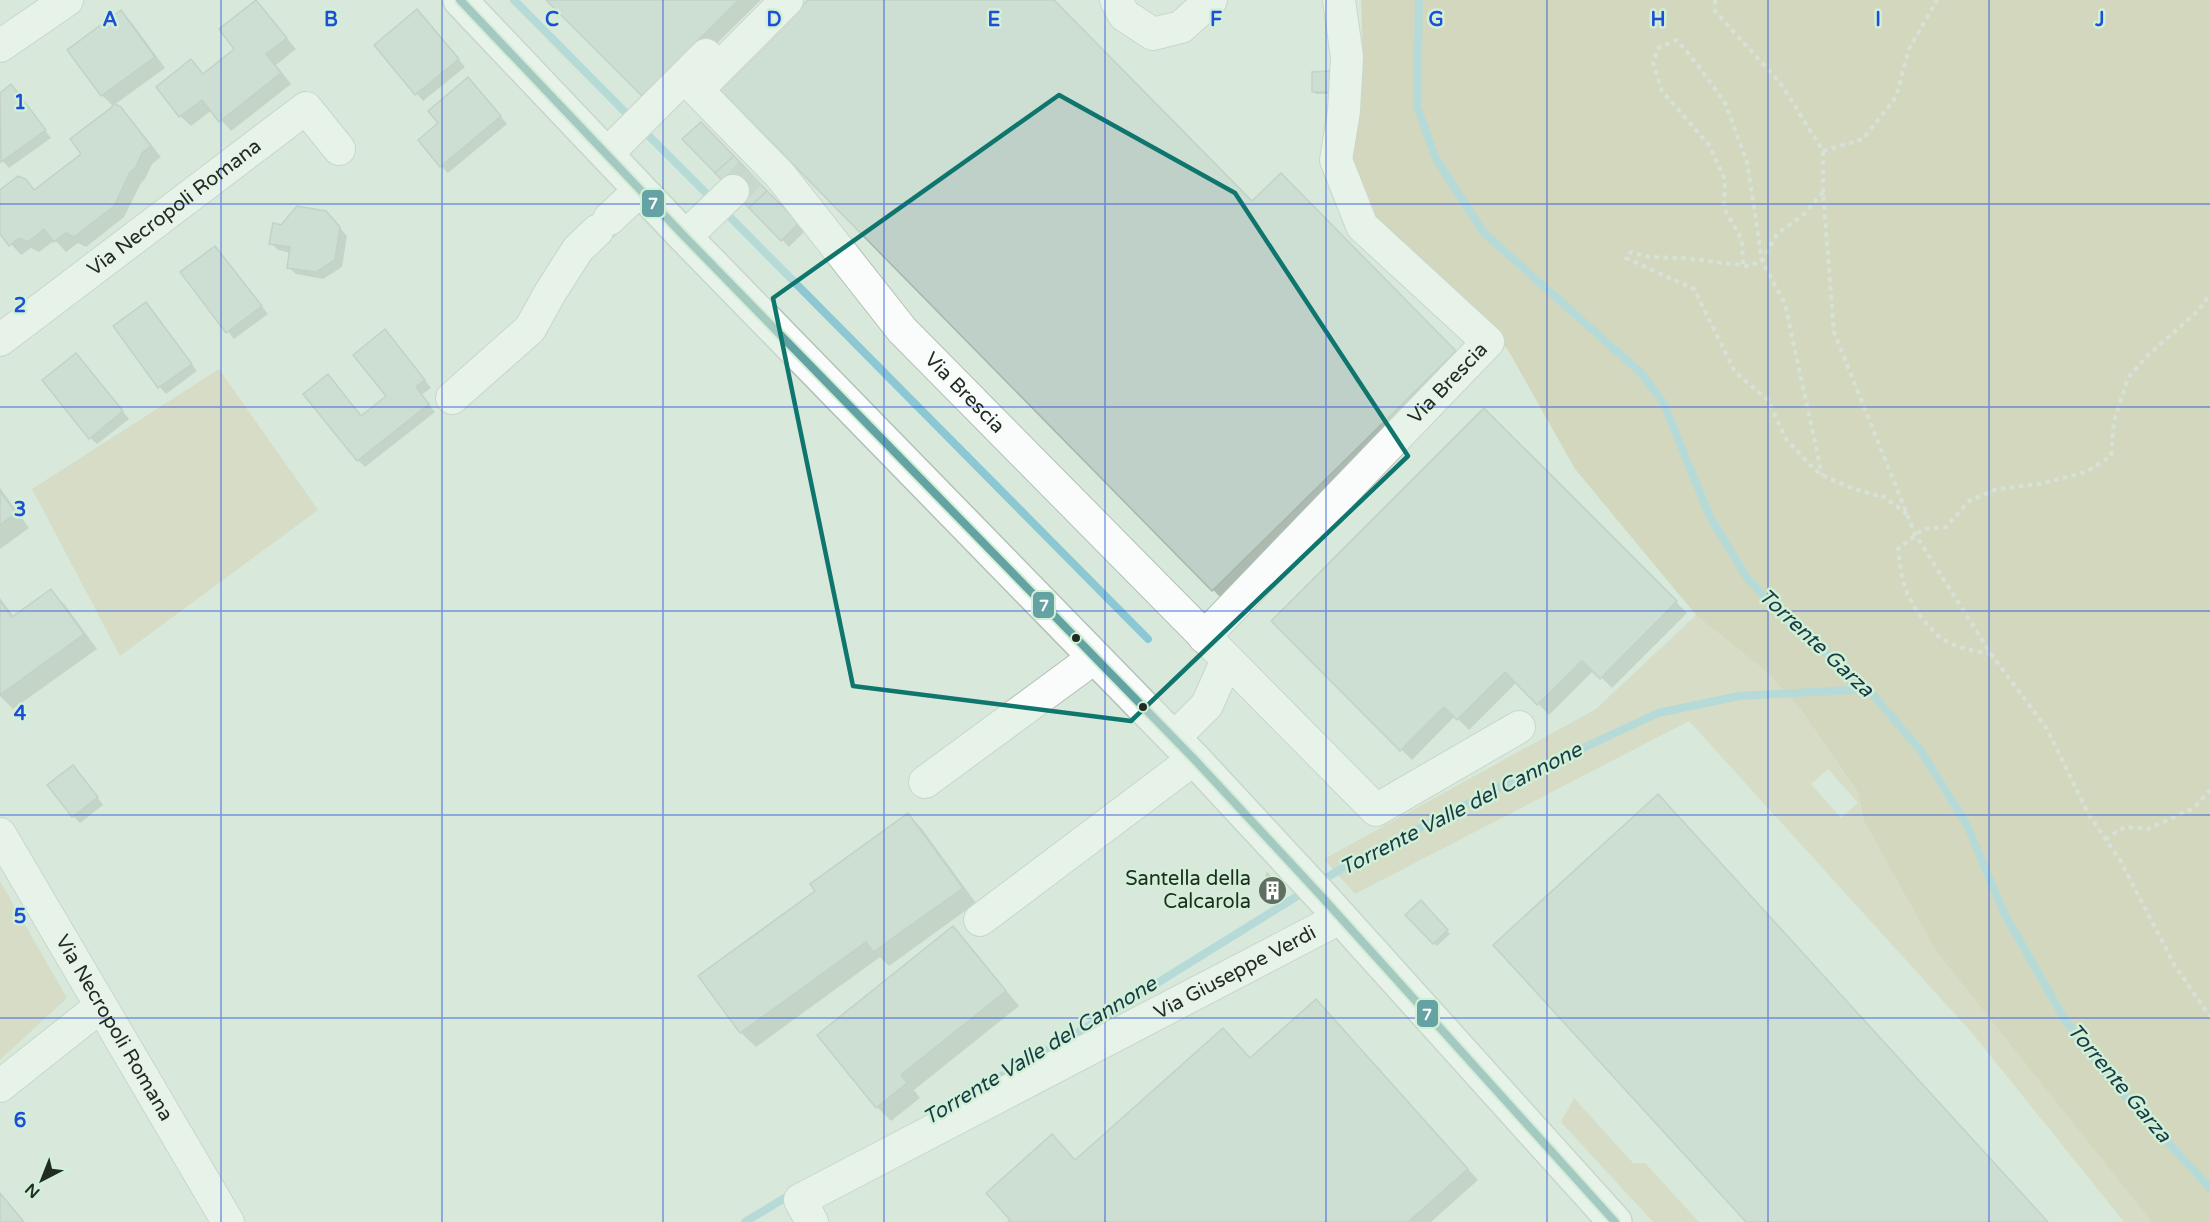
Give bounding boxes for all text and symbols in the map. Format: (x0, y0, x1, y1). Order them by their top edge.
text: A (103, 8, 118, 32)
text: B (324, 8, 338, 32)
text: C (545, 8, 559, 32)
text: D (766, 8, 782, 32)
text: E (988, 8, 1001, 32)
text: F (1210, 8, 1222, 32)
text: G (1428, 8, 1444, 32)
text: H (1650, 8, 1666, 32)
text: I (1875, 8, 1881, 32)
text: J (2094, 8, 2105, 32)
text: 1 (14, 91, 26, 115)
street label: Via Necropoli Romana (83, 134, 266, 281)
line badge: 7 (641, 189, 665, 218)
text: 7 (648, 194, 658, 214)
text: 2 (14, 294, 26, 318)
street label: Via Brescia (1403, 338, 1493, 429)
street label: Via Brescia (919, 348, 1009, 439)
text: 3 (14, 498, 26, 522)
water label: Torrente Garza (1753, 584, 1879, 703)
line badge: 7 (1032, 591, 1055, 619)
text: 7 (1039, 596, 1049, 616)
unlabelled marker (1070, 632, 1082, 644)
unlabelled marker (1137, 701, 1149, 713)
text: 4 (14, 702, 27, 726)
water label: Torrente Valle del Cannone (1336, 737, 1587, 881)
place label: Santella della Calcarola (1125, 867, 1251, 914)
building icon: Santella della Calcarola (1256, 874, 1288, 906)
text: 5 (14, 905, 26, 929)
street label: Via Giuseppe Verdi (1150, 921, 1320, 1025)
street label: Via Necropoli Romana (50, 931, 178, 1125)
water label: Torrente Valle del Cannone (919, 971, 1162, 1131)
line badge: 7 (1416, 999, 1439, 1028)
text: 7 (1422, 1005, 1432, 1025)
water label: Torrente Garza (2062, 1018, 2177, 1148)
text: 6 (14, 1109, 26, 1133)
north arrow (12, 1150, 72, 1210)
text: N (21, 1179, 44, 1202)

